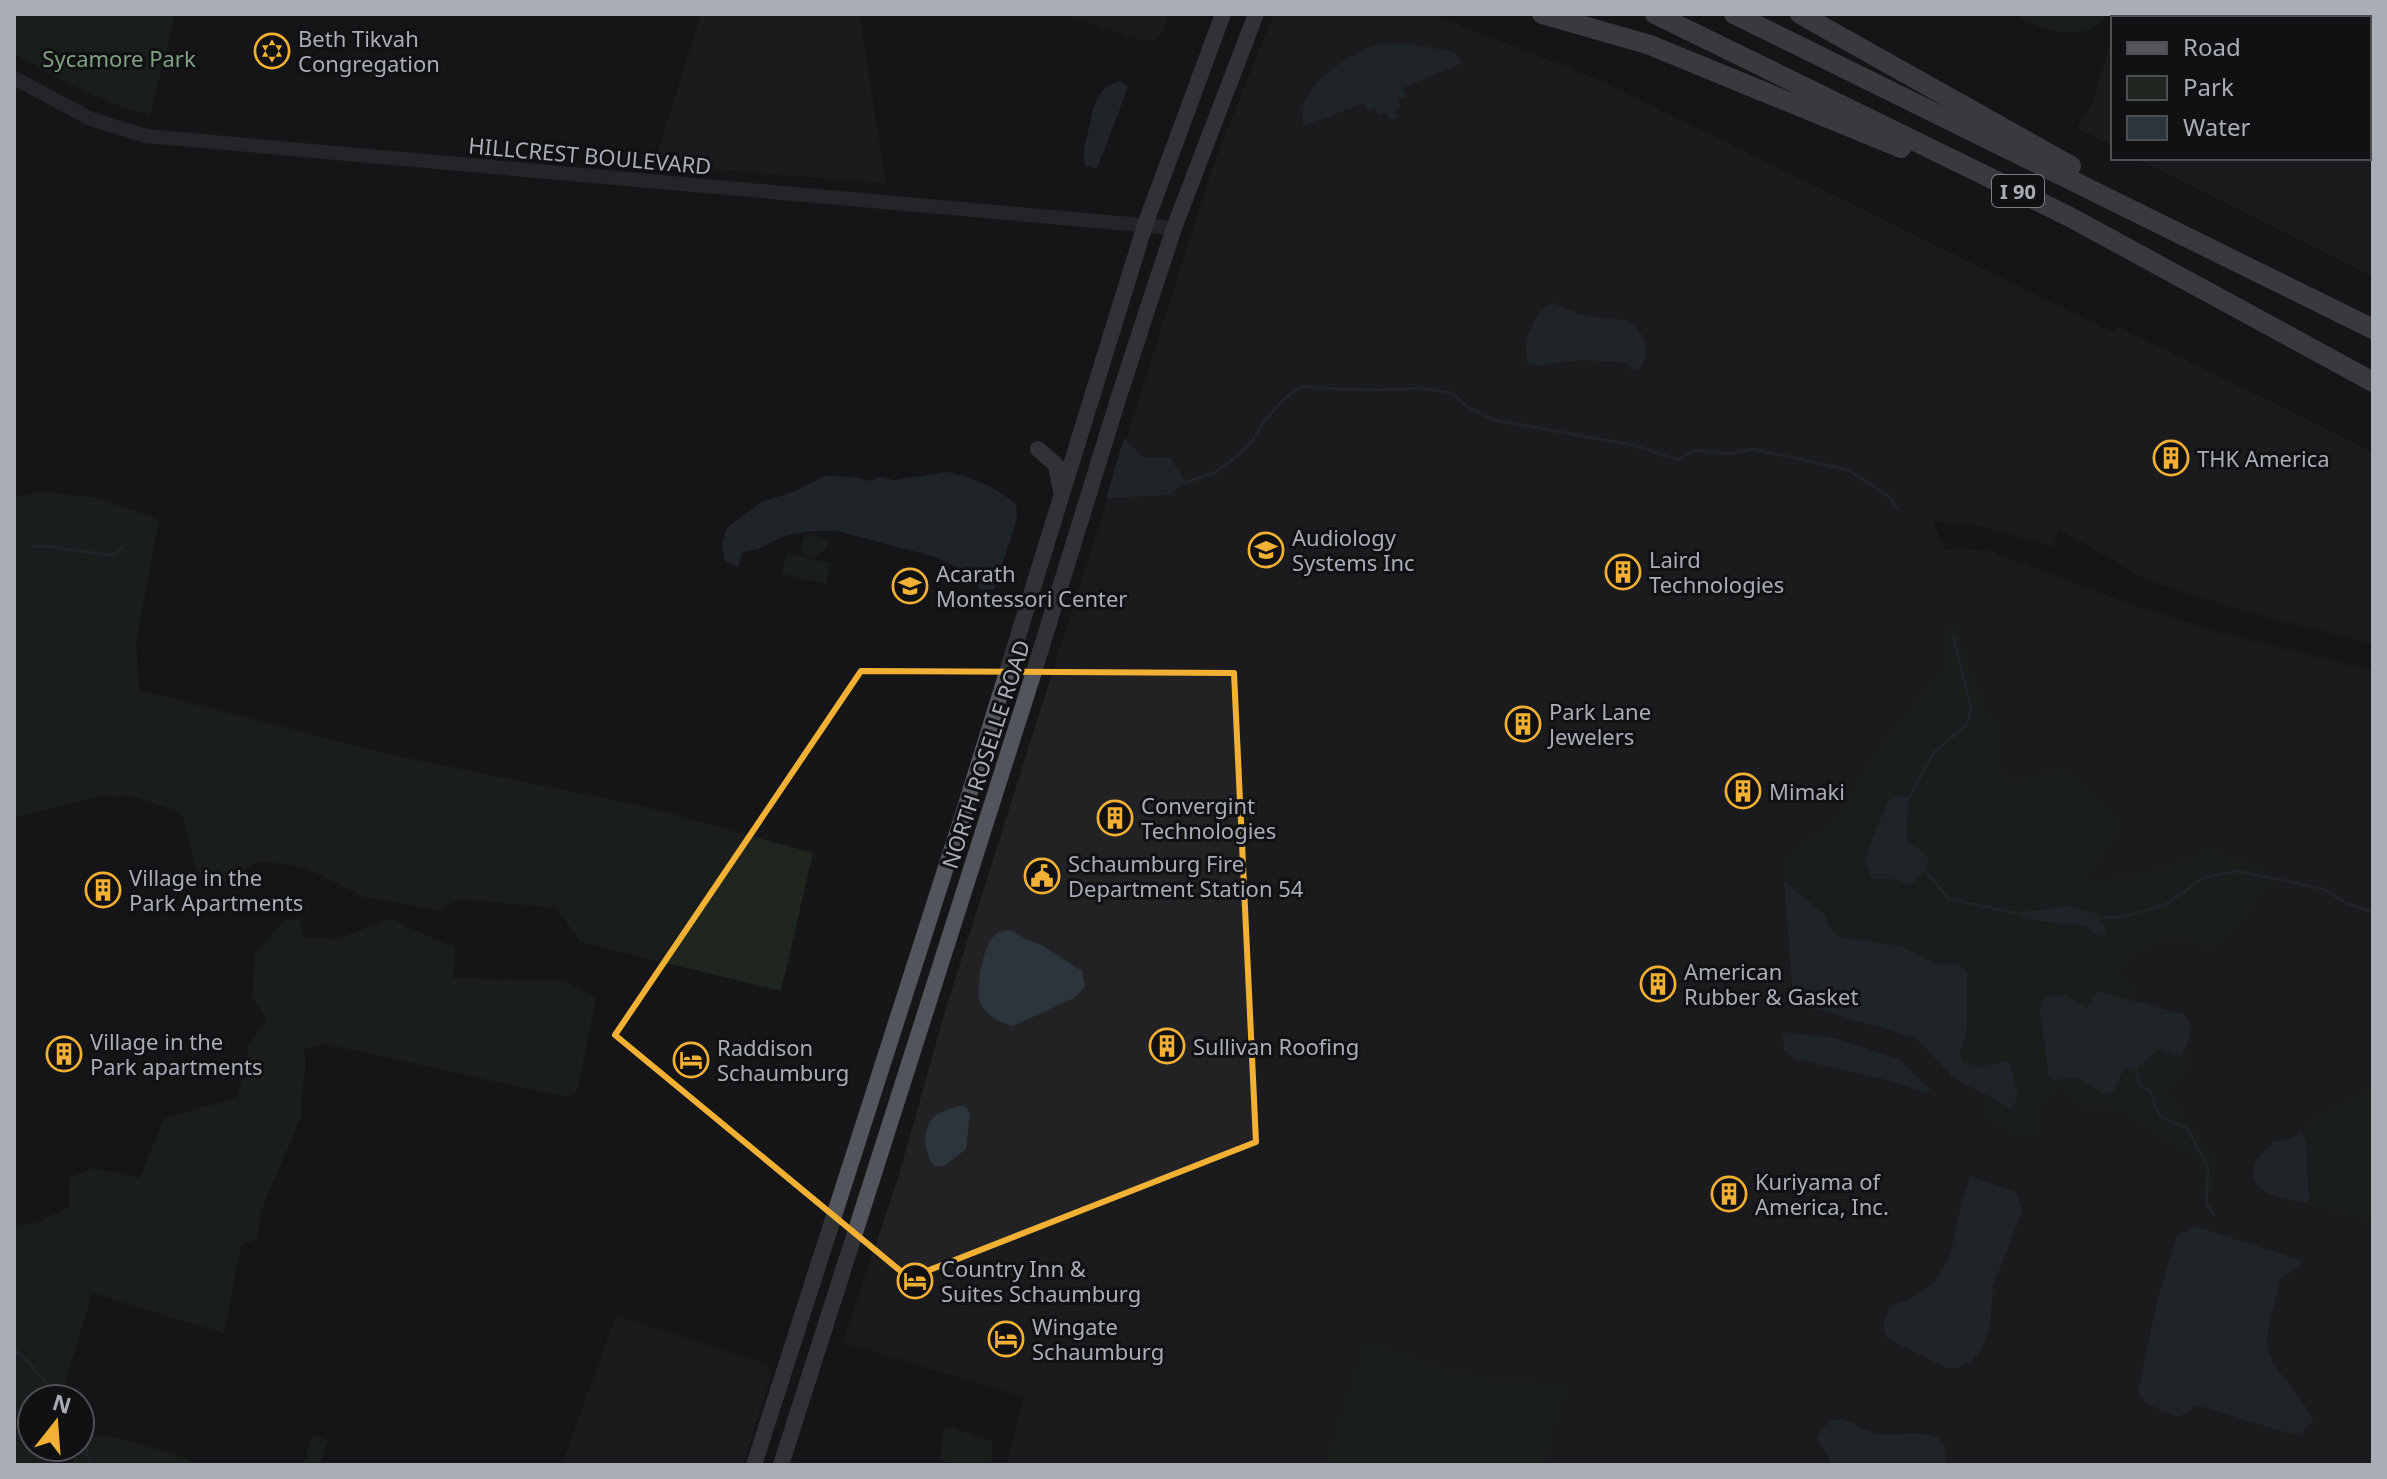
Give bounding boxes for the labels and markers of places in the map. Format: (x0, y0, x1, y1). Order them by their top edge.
place label: Beth Tikvah Congregation (298, 23, 440, 78)
synagogue icon: Beth Tikvah Congregation (253, 32, 291, 70)
building icon: THK America (2152, 439, 2190, 477)
place label: THK America (2197, 443, 2330, 473)
place label: Audiology Systems Inc (1292, 522, 1415, 577)
school or university icon: Audiology Systems Inc (1247, 531, 1285, 569)
place label: Laird Technologies (1649, 544, 1784, 599)
building icon: Laird Technologies (1604, 553, 1642, 591)
place label: Acarath Montessori Center (936, 558, 1127, 613)
school or university icon: Acarath Montessori Center (891, 567, 929, 605)
place label: Park Lane Jewelers (1547, 696, 1651, 751)
building icon: Park Lane Jewelers (1504, 705, 1542, 743)
building icon: Mimaki (1724, 772, 1762, 810)
place label: Mimaki (1769, 776, 1845, 806)
place label: Convergint Technologies (1141, 790, 1276, 845)
building icon: Convergint Technologies (1096, 799, 1134, 837)
place label: Schaumburg Fire Department Station 54 (1068, 848, 1304, 903)
public building icon: Schaumburg Fire Department Station 54 (1023, 857, 1061, 895)
place label: Village in the Park Apartments (129, 862, 303, 917)
building icon: Village in the Park Apartments (84, 871, 122, 909)
place label: American Rubber & Gasket (1684, 956, 1858, 1011)
building icon: American Rubber & Gasket (1639, 965, 1677, 1003)
place label: Village in the Park apartments (90, 1026, 263, 1081)
building icon: Sullivan Roofing (1148, 1027, 1186, 1065)
place label: Sullivan Roofing (1193, 1031, 1359, 1061)
place label: Raddison Schaumburg (717, 1032, 849, 1087)
building icon: Village in the Park apartments (45, 1035, 83, 1073)
hotel icon: Raddison Schaumburg (672, 1041, 710, 1079)
place label: Kuriyama of America, Inc. (1755, 1166, 1889, 1221)
building icon: Kuriyama of America, Inc. (1710, 1175, 1748, 1213)
place label: Country Inn & Suites Schaumburg (941, 1253, 1141, 1308)
hotel icon: Country Inn & Suites Schaumburg (896, 1262, 934, 1300)
place label: Wingate Schaumburg (1032, 1311, 1164, 1366)
hotel icon: Wingate Schaumburg (987, 1320, 1025, 1358)

